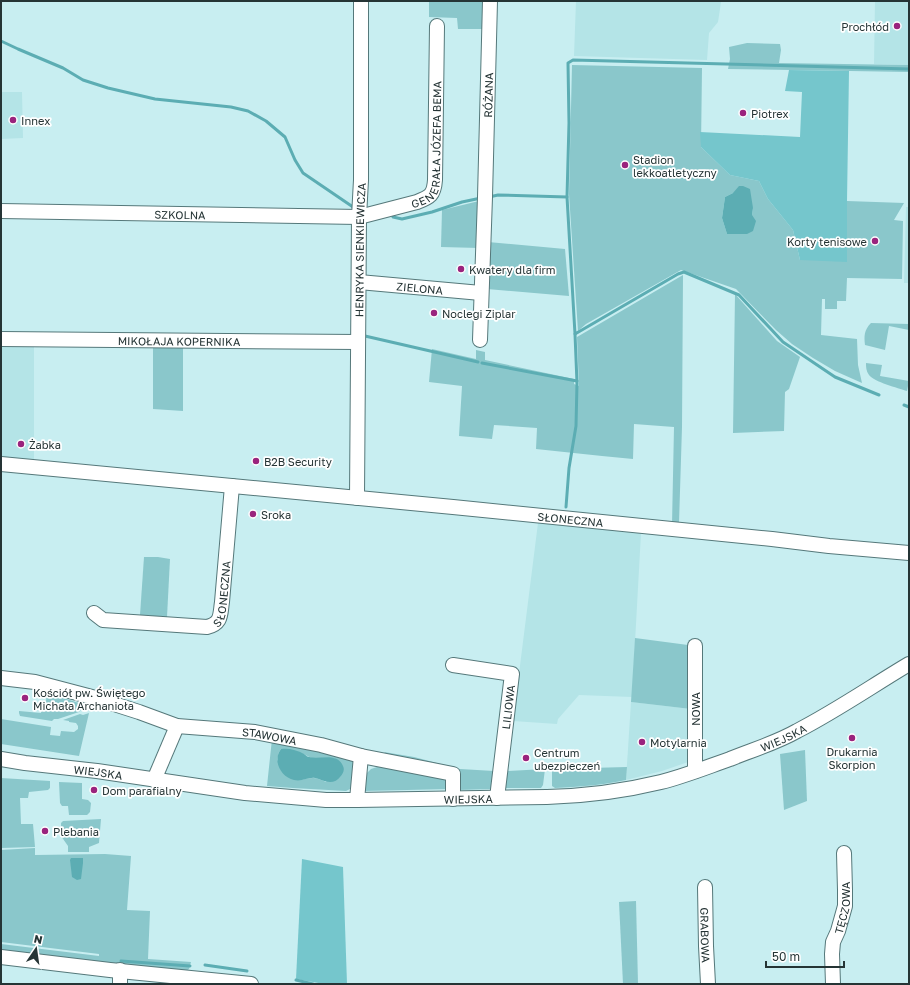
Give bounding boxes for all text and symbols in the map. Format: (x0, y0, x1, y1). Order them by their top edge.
place label: Prochłód (841, 20, 889, 33)
marker: Prochłód (892, 21, 902, 31)
street label: RÓŻANA (481, 72, 495, 118)
street label: GENERAŁA JÓZEFA BEMA (410, 80, 443, 210)
place label: Piotrex (751, 107, 789, 120)
marker: Piotrex (738, 108, 748, 118)
place label: Innex (21, 114, 50, 127)
marker: Innex (8, 115, 18, 125)
place label: Stadion lekkoatletyczny (633, 153, 717, 179)
marker: Stadion lekkoatletyczny (620, 160, 630, 170)
street label: HENRYKA SIENKIEWICZA (352, 182, 367, 317)
street label: SZKOLNA (154, 207, 206, 221)
place label: Korty tenisowe (787, 235, 867, 248)
marker: Korty tenisowe (870, 236, 880, 246)
place label: Kwatery dla firm (469, 263, 556, 276)
marker: Kwatery dla firm (456, 264, 466, 274)
street label: ZIELONA (396, 279, 444, 296)
place label: Noclegi Ziplar (442, 307, 516, 320)
marker: Noclegi Ziplar (429, 308, 439, 318)
street label: MIKOŁAJA KOPERNIKA (118, 333, 241, 348)
place label: Żabka (29, 438, 61, 451)
marker: Żabka (16, 439, 26, 449)
place label: B2B Security (264, 455, 332, 468)
marker: B2B Security (251, 456, 261, 466)
place label: Sroka (261, 508, 291, 521)
marker: Sroka (248, 509, 258, 519)
street label: SŁONECZNA (537, 509, 605, 529)
street label: SŁONECZNA (210, 560, 232, 629)
street label: LILIOWA (499, 683, 517, 730)
place label: Kościół pw. Świętego Michała Archanioła (33, 686, 146, 712)
street label: NOWA (689, 692, 702, 726)
marker: Kościół pw. Świętego Michała Archanioła (20, 693, 30, 703)
street label: WIEJSKA (758, 721, 809, 753)
street label: STAWOWA (242, 725, 299, 747)
marker: Drukarnia Skorpion (847, 733, 857, 743)
place label: Motylarnia (650, 736, 707, 749)
marker: Motylarnia (637, 737, 647, 747)
place label: Drukarnia Skorpion (826, 745, 878, 771)
place label: Centrum ubezpieczeń (534, 746, 600, 772)
marker: Centrum ubezpieczeń (521, 753, 531, 763)
street label: WIEJSKA (73, 762, 124, 781)
place label: Dom parafialny (102, 784, 182, 797)
marker: Dom parafialny (89, 785, 99, 795)
street label: WIEJSKA (444, 791, 494, 805)
place label: Plebania (53, 825, 99, 838)
marker: Plebania (40, 826, 50, 836)
street label: TĘCZOWA (831, 881, 852, 935)
street label: GRABOWA (699, 907, 713, 964)
north arrow (16, 929, 56, 969)
text: N (33, 931, 44, 946)
scale bar (766, 943, 844, 969)
text: 50 m (772, 949, 800, 964)

